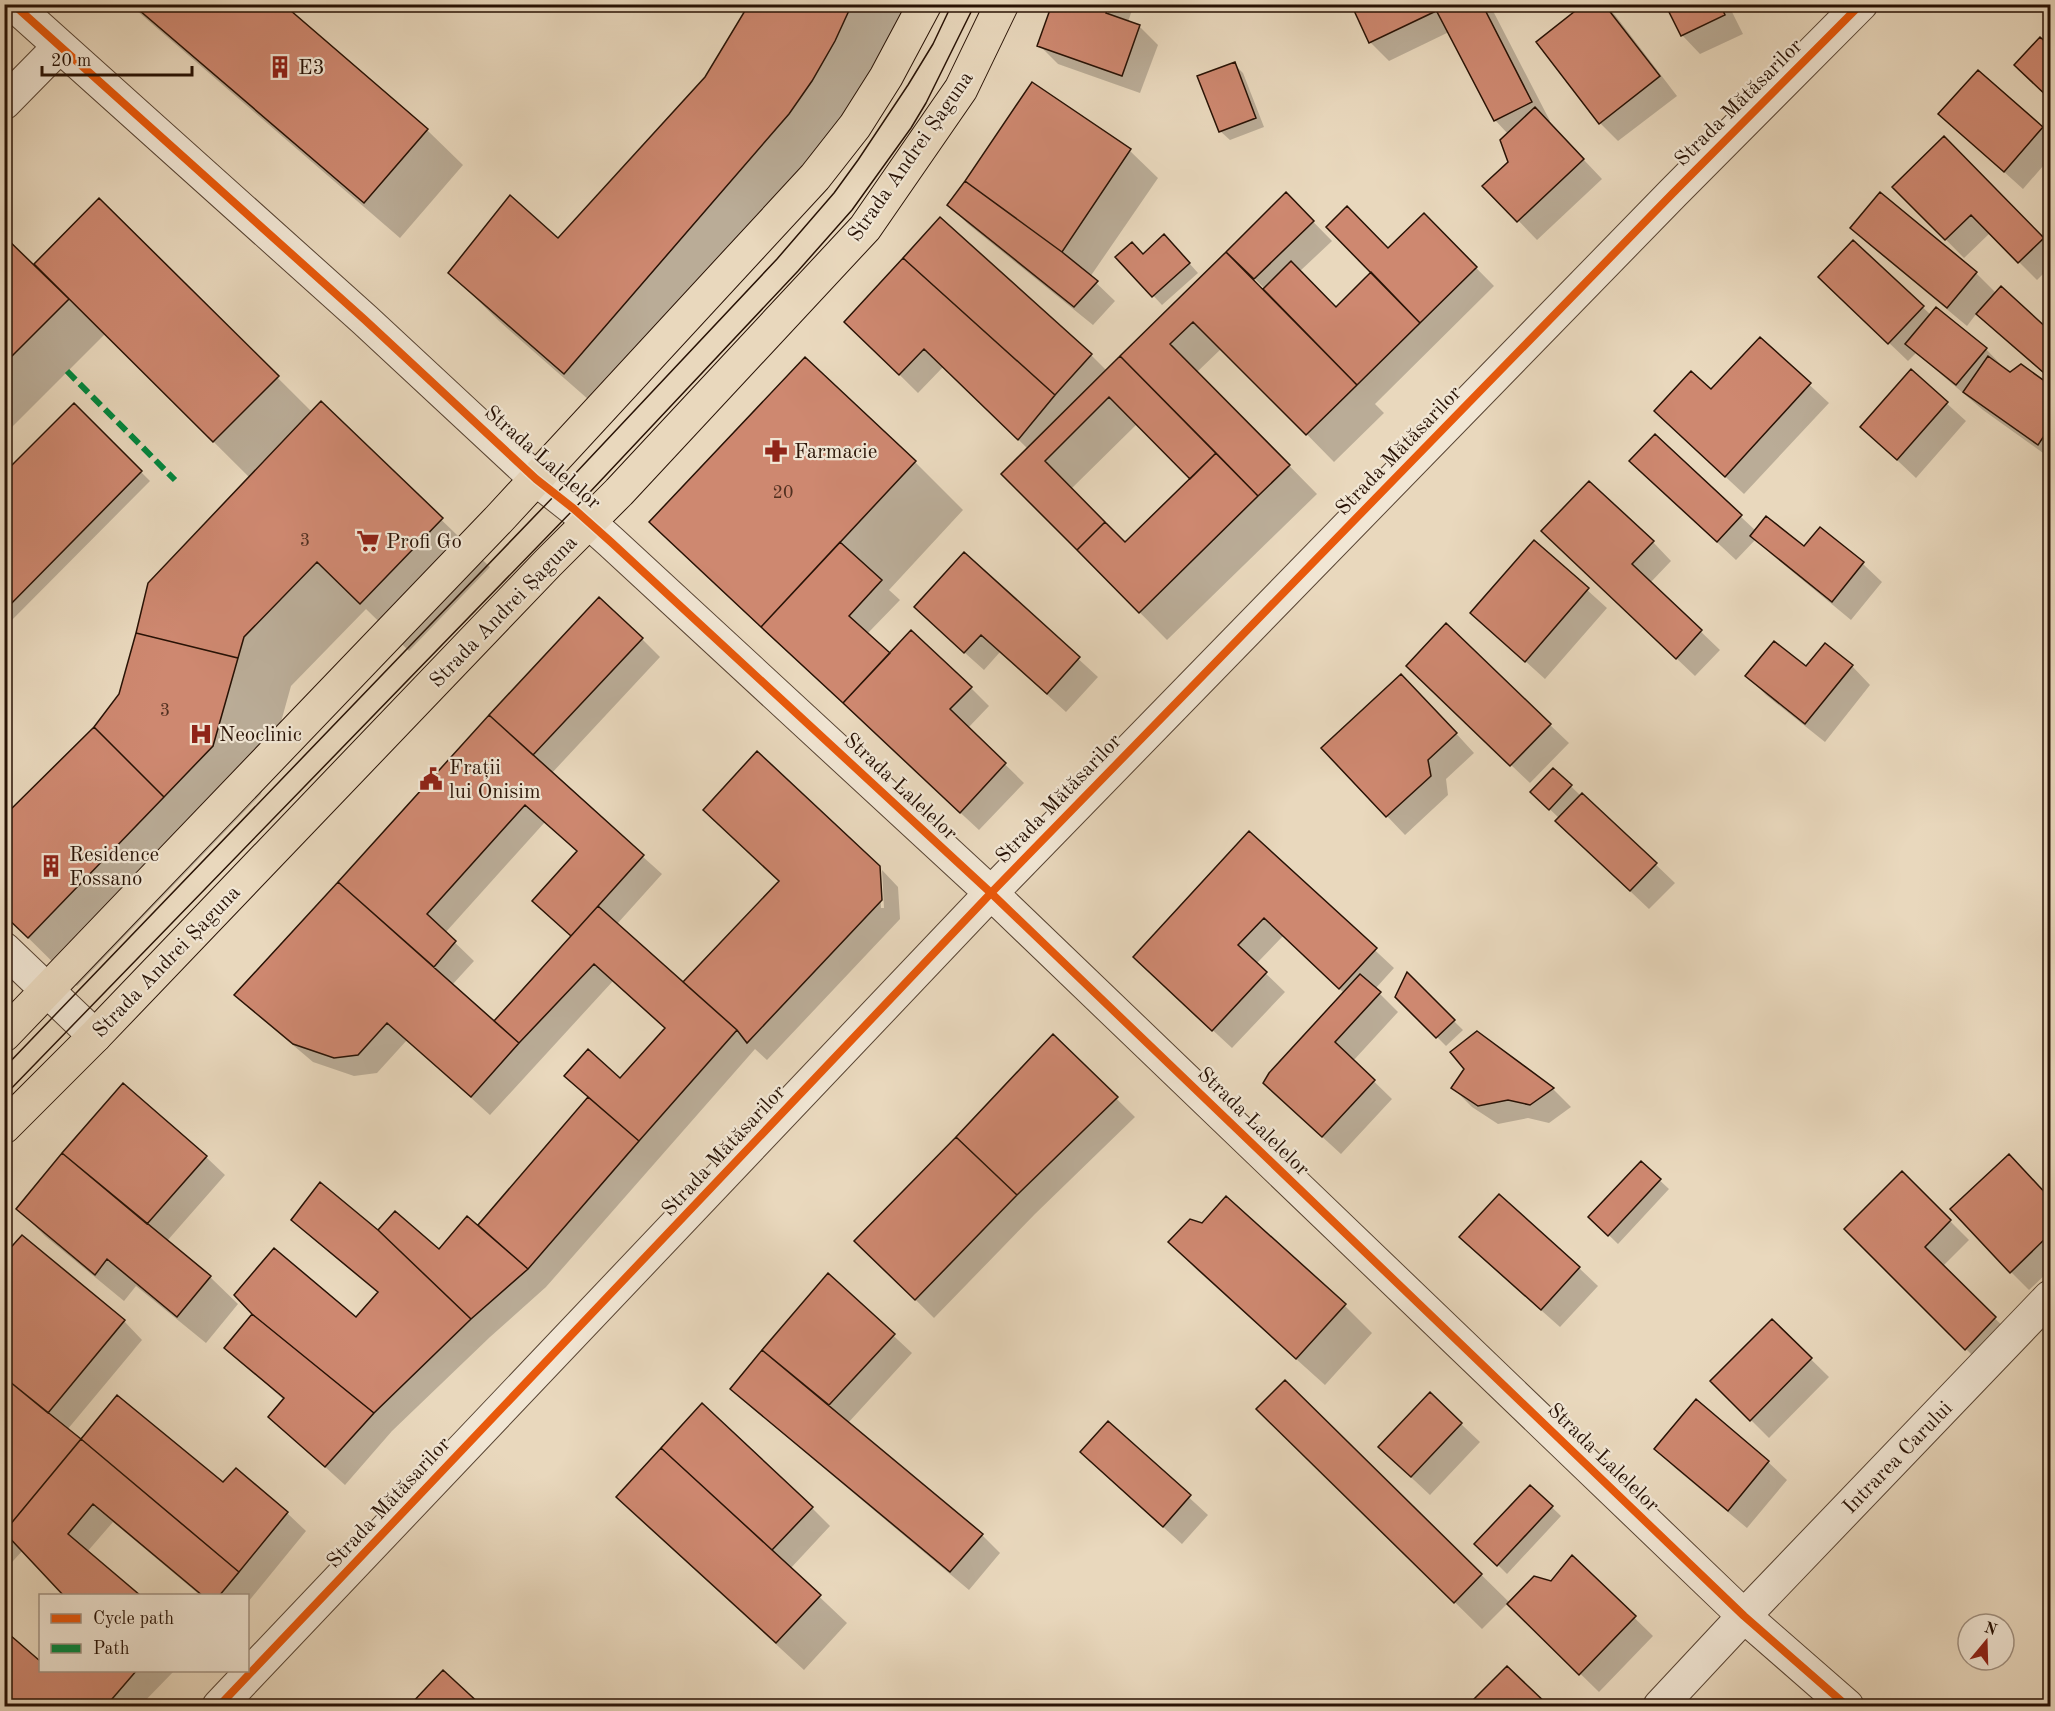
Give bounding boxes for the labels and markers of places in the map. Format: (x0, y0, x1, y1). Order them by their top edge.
building icon: E3 (267, 54, 293, 80)
place label: E3 (298, 58, 325, 79)
pharmacy icon: Farmacie (763, 438, 789, 464)
place label: Farmacie (794, 442, 877, 463)
supermarket icon: Profi Go (355, 528, 381, 554)
place label: Profi Go (386, 532, 462, 553)
hospital icon: Neoclinic (188, 721, 214, 747)
place label: Neoclinic (219, 725, 302, 746)
place label: Frații lui Onisim (449, 758, 541, 803)
public building icon: Frații lui Onisim (418, 766, 444, 792)
place label: Residence Fossano (69, 845, 159, 890)
building icon: Residence Fossano (38, 853, 64, 879)

